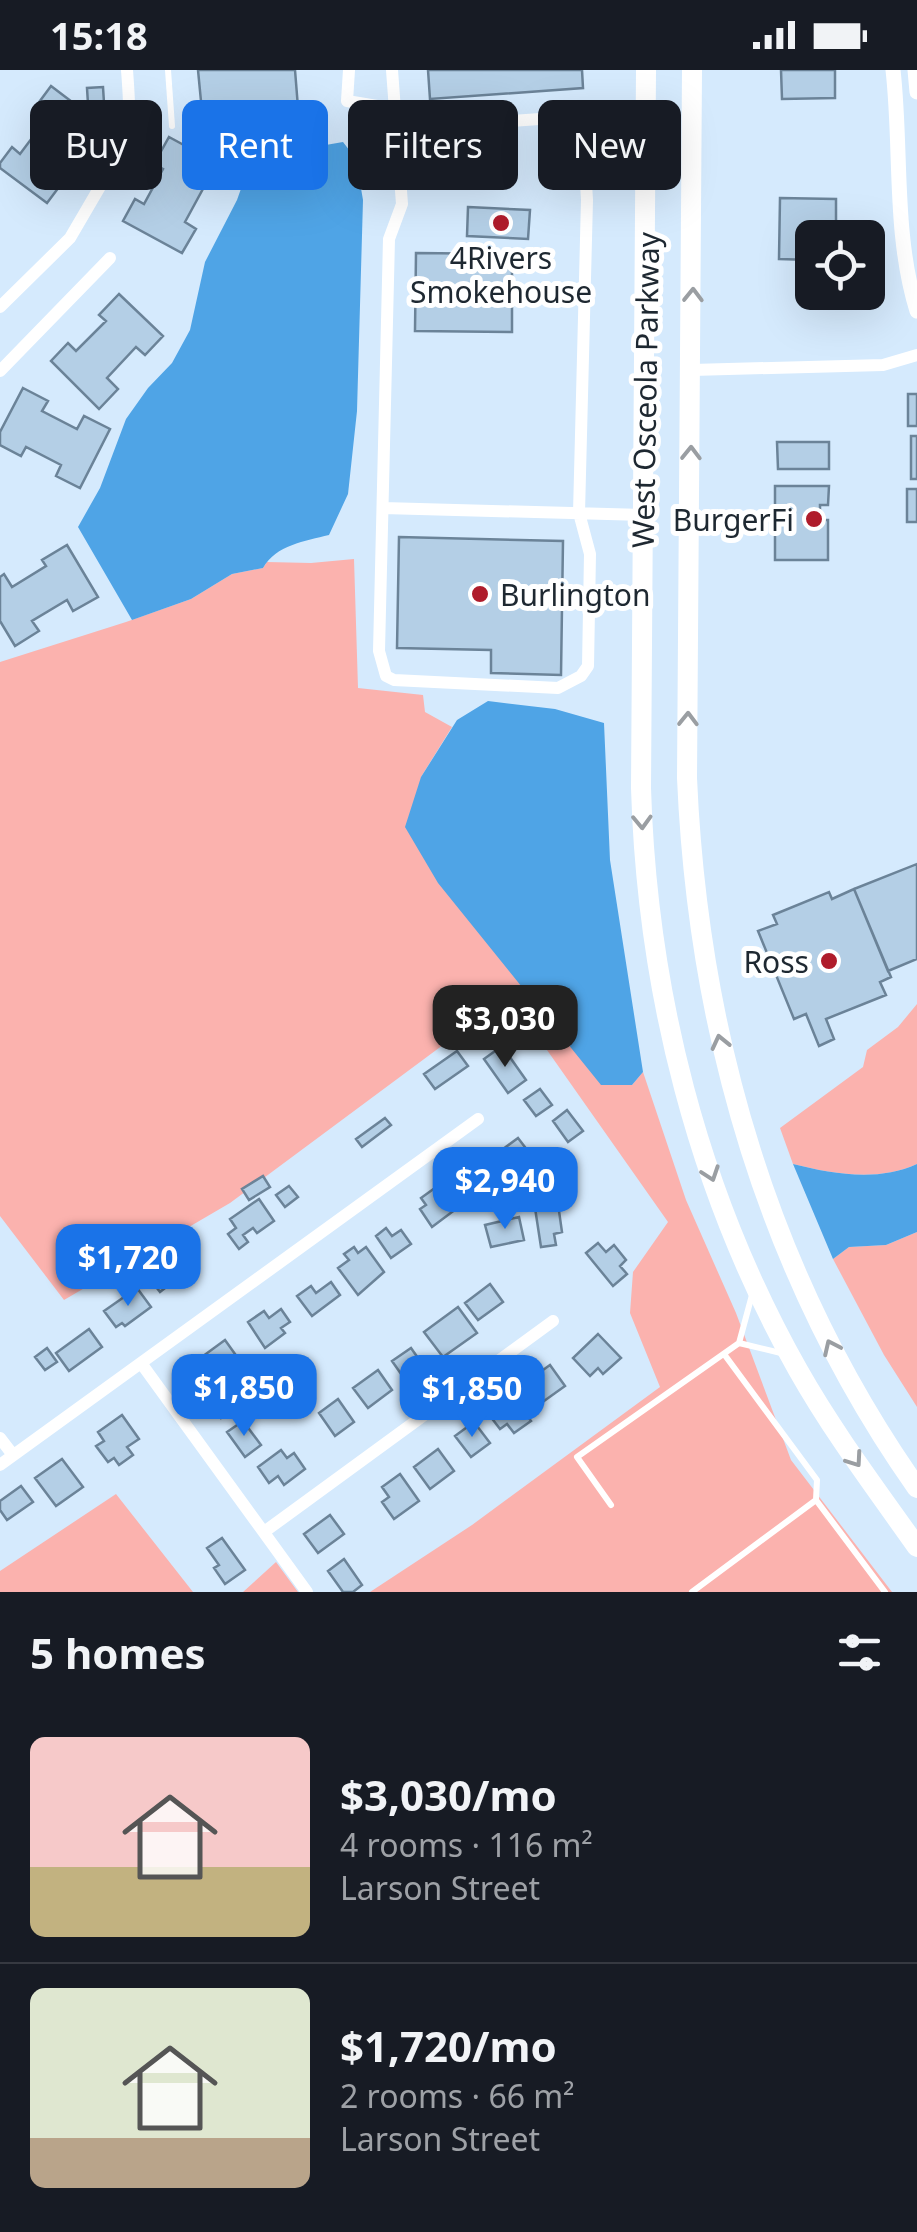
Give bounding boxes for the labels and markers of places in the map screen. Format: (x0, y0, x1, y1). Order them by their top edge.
marker: 4Rivers Smokehouse (490, 212, 512, 234)
place label: 4Rivers Smokehouse (410, 237, 592, 312)
place label: BurgerFi (673, 499, 794, 540)
marker: BurgerFi (803, 508, 825, 530)
place label: Burlington (500, 574, 650, 615)
marker: Burlington (469, 583, 491, 605)
place label: Ross (743, 941, 809, 982)
marker: Ross (818, 950, 840, 972)
pin: $3,030 (424, 985, 586, 1070)
pin: $2,940 (424, 1147, 586, 1232)
pin: $1,720 (47, 1224, 209, 1309)
pin: $1,850 (163, 1354, 325, 1439)
pin: $1,850 (391, 1355, 553, 1440)

